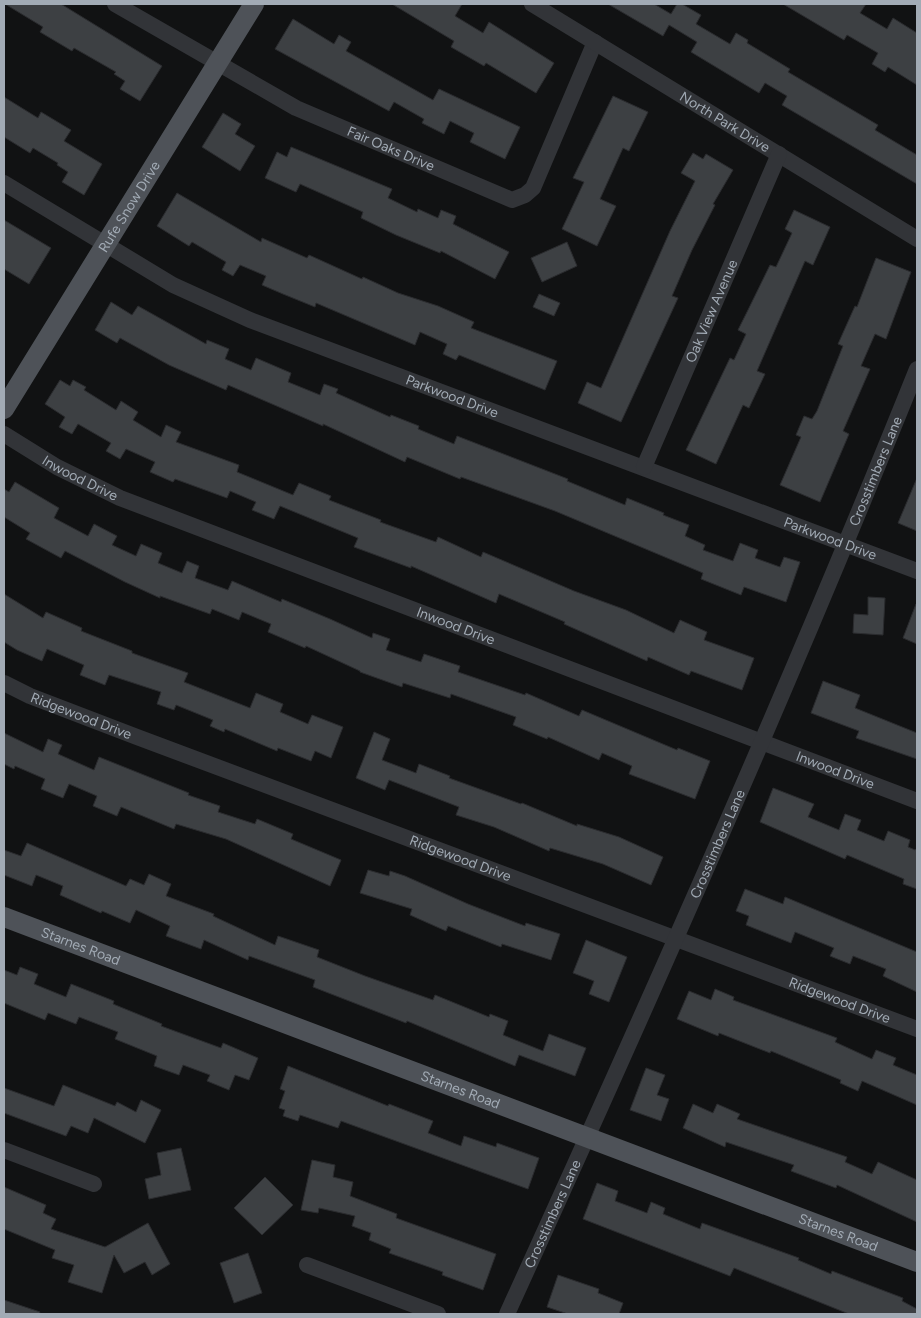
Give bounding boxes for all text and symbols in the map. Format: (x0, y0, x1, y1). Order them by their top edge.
street label: North Park Drive (676, 88, 773, 156)
street label: Fair Oaks Drive (345, 123, 437, 175)
street label: Rufe Snow Drive (95, 158, 164, 255)
street label: Oak View Avenue (682, 257, 742, 365)
street label: Parkwood Drive (403, 371, 501, 422)
street label: Crosstimbers Lane (846, 414, 906, 529)
street label: Inwood Drive (39, 452, 121, 505)
street label: Parkwood Drive (781, 514, 879, 564)
street label: Inwood Drive (414, 604, 498, 649)
street label: Ridgewood Drive (28, 689, 134, 743)
street label: Inwood Drive (794, 748, 877, 793)
street label: Crosstimbers Lane (687, 787, 749, 901)
street label: Ridgewood Drive (407, 832, 514, 885)
street label: Starnes Road (38, 924, 123, 969)
street label: Ridgewood Drive (786, 974, 893, 1027)
street label: Starnes Road (418, 1067, 502, 1113)
street label: Crosstimbers Lane (521, 1157, 585, 1271)
street label: Starnes Road (796, 1210, 880, 1255)

